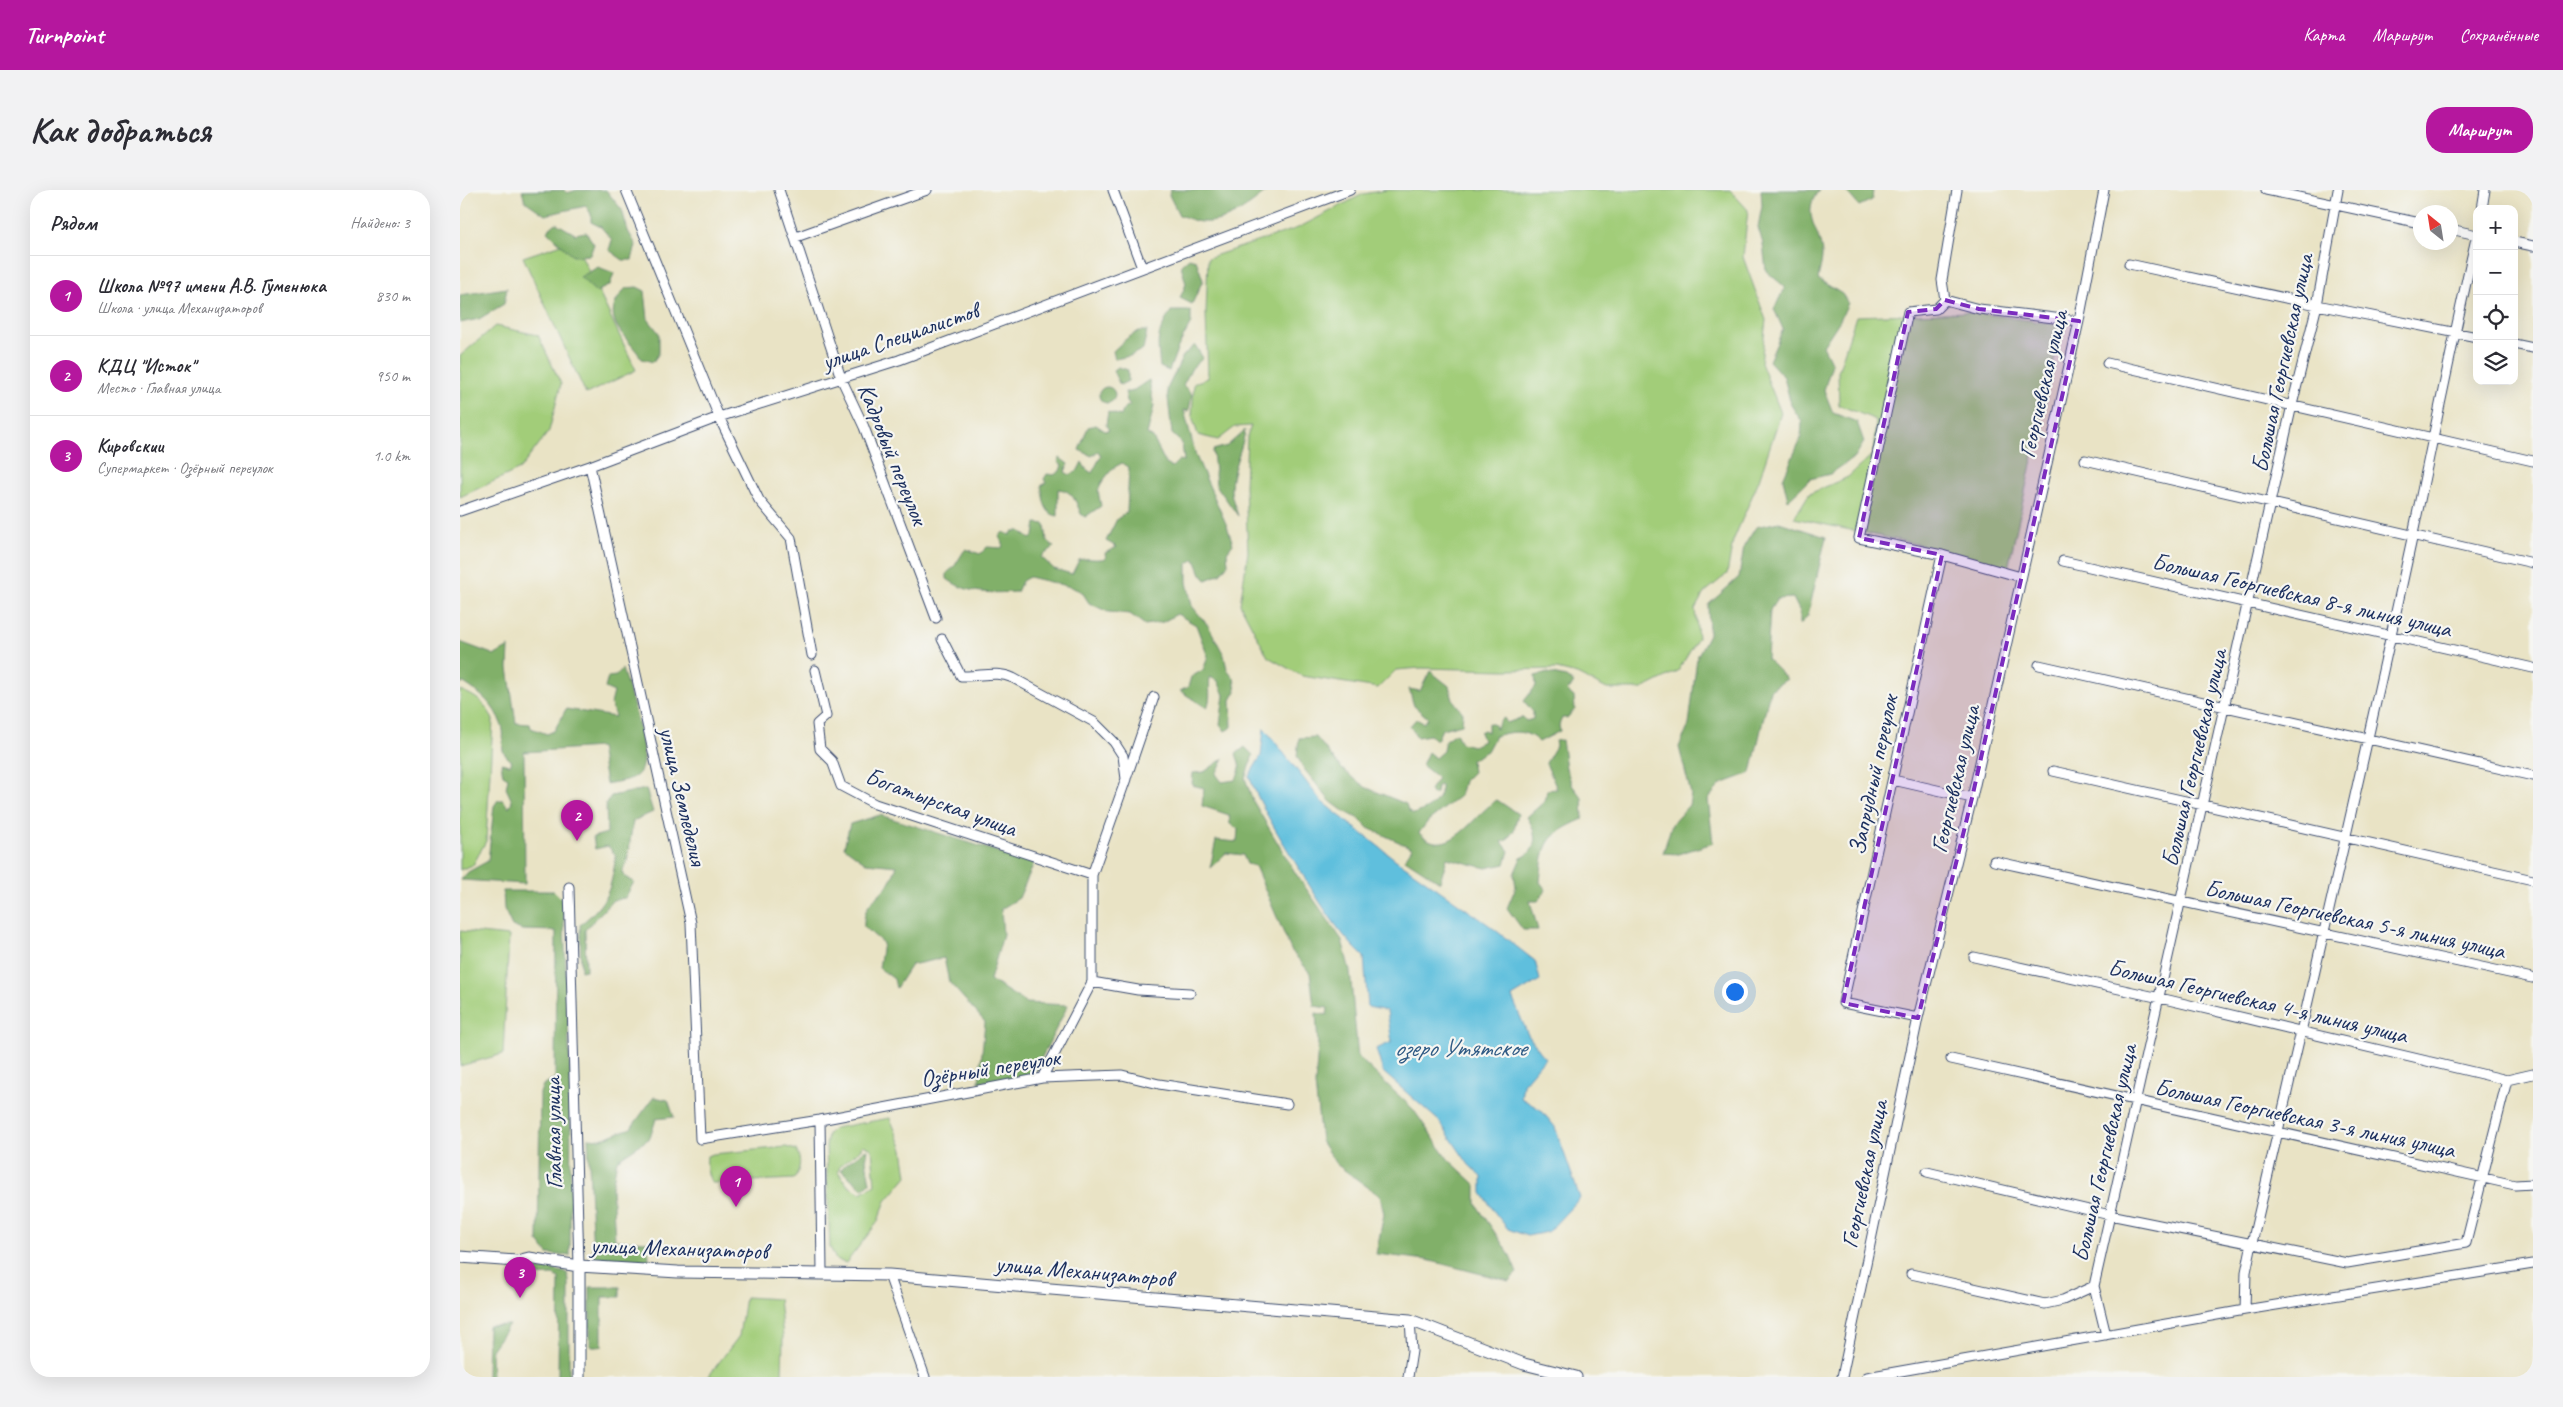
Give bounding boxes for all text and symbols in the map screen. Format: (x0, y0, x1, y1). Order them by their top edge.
text: Turnpoint (25, 20, 104, 50)
text: Карта (2303, 24, 2344, 46)
text: Маршрут (2372, 24, 2432, 46)
text: Сохранённые (2460, 24, 2538, 46)
button: Маршрут (2426, 107, 2533, 153)
text: Как добраться (30, 108, 211, 153)
north arrow (2413, 205, 2458, 250)
map controls (2473, 205, 2518, 385)
button: + (2473, 205, 2518, 250)
text: Рядом (50, 210, 97, 236)
text: Найдено: 3 (350, 213, 410, 233)
street label: Большая Георгиевская улица (2244, 249, 2320, 475)
button: − (2473, 250, 2518, 295)
text: Школа №97 имени А.В. Гуменюка (97, 274, 326, 298)
text: 1 (62, 286, 70, 306)
text: 830 m (376, 286, 410, 306)
street label: улица Специалистов (816, 294, 986, 377)
button: locate (2473, 295, 2518, 340)
text: Школа · улица Механизаторов (97, 298, 261, 318)
street label: Георгиевская улица (2011, 305, 2075, 461)
button: layers (2473, 340, 2518, 385)
text: КДЦ "Исток" (97, 354, 195, 378)
text: 2 (62, 366, 70, 386)
text: 950 m (376, 366, 410, 386)
text: Место · Главная улица (97, 378, 220, 398)
street label: Кадровый переулок (851, 379, 936, 531)
text: Кировскии (97, 434, 163, 458)
text: 3 (62, 446, 70, 466)
text: 1.0 km (373, 446, 410, 466)
text: Супермаркет · Озёрный переулок (97, 458, 273, 478)
street label: Большая Георгиевская 8-я линия улица (2150, 546, 2456, 644)
street label: Большая Георгиевская улица (2154, 644, 2234, 870)
street label: Запрудный переулок (1841, 690, 1905, 858)
street label: Георгиевская улица (1923, 700, 1987, 856)
street label: улица Земледелия (652, 722, 714, 870)
street label: Богатырская улица (861, 761, 1022, 844)
pin: 2 (561, 800, 593, 841)
street label: Большая Георгиевская 5-я линия улица (2202, 873, 2509, 966)
street label: Большая Георгиевская 4-я линия улица (2106, 952, 2412, 1050)
your location (1722, 979, 1748, 1005)
water label: озеро Утятское (1394, 1032, 1530, 1064)
street label: Большая Георгиевская улица (2064, 1039, 2144, 1265)
street label: Озёрный переулок (919, 1042, 1064, 1095)
street label: Большая Георгиевская 3-я линия улица (2152, 1072, 2459, 1165)
street label: Главная улица (537, 1075, 569, 1189)
street label: Георгиевская улица (1834, 1095, 1895, 1251)
pin: 1 (720, 1166, 752, 1207)
street label: улица Механизаторов (588, 1230, 772, 1266)
street label: улица Механизаторов (992, 1248, 1178, 1294)
pin: 3 (504, 1257, 536, 1298)

